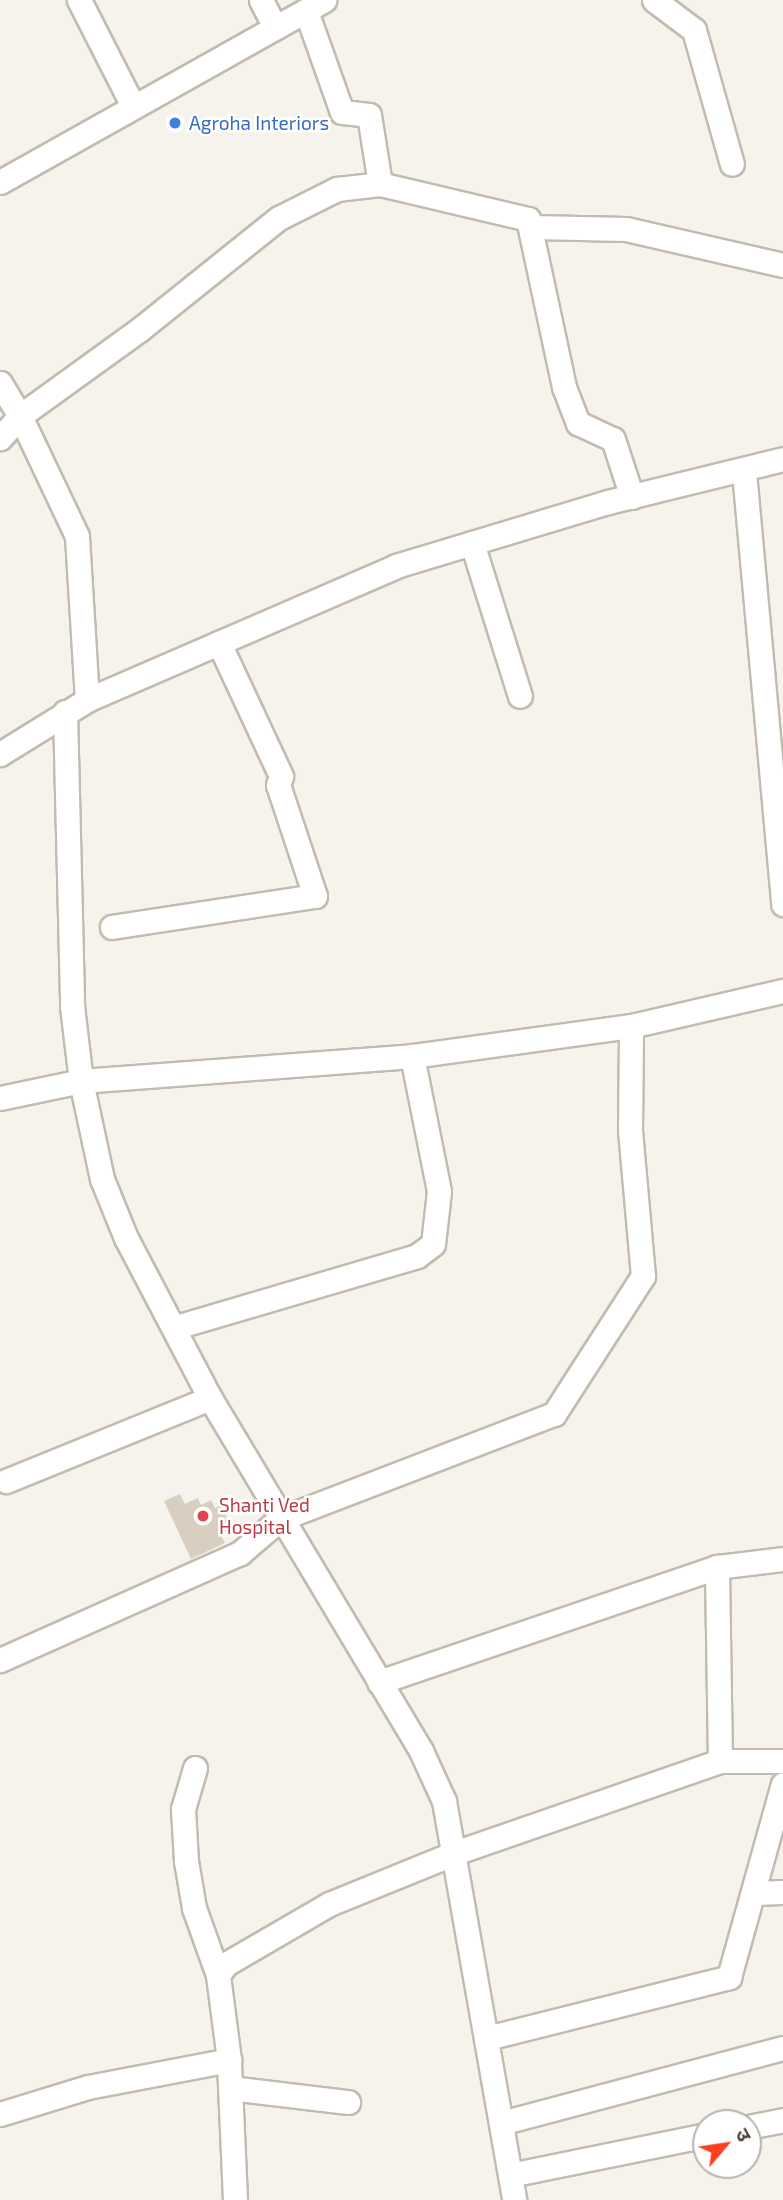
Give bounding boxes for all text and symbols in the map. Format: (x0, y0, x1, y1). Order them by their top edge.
place label: Agroha Interiors (189, 112, 329, 134)
marker: Agroha Interiors (167, 115, 183, 131)
place label: Shanti Ved Hospital (219, 1494, 310, 1538)
marker: Shanti Ved Hospital (193, 1506, 213, 1526)
north arrow (692, 2109, 762, 2179)
text: उ (731, 2124, 757, 2145)

